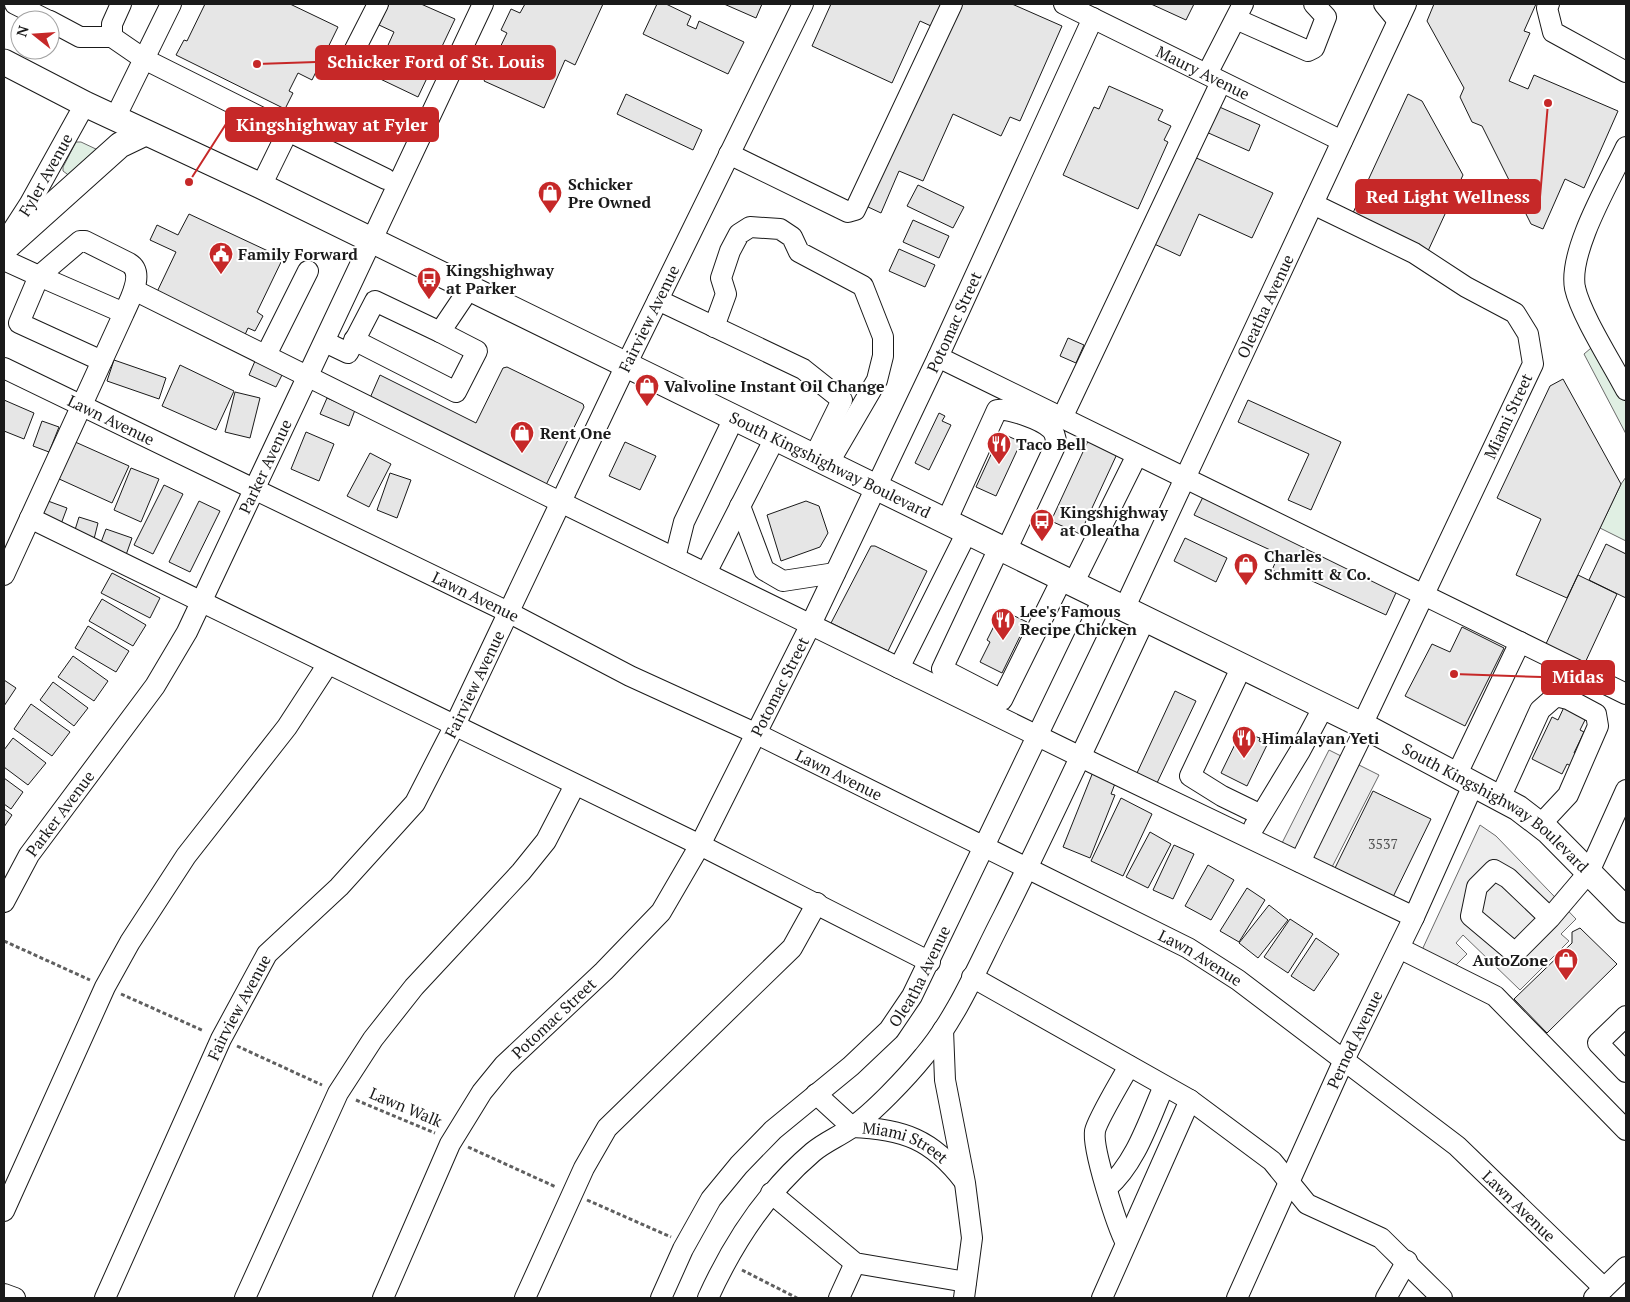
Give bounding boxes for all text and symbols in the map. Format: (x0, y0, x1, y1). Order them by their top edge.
north arrow (10, 10, 60, 60)
text: N (11, 23, 33, 39)
street label: Maury Avenue (1153, 40, 1254, 105)
callout: Schicker Ford of St. Louis (316, 46, 555, 79)
text: Schicker Ford of St. Louis (327, 49, 545, 73)
callout: Kingshighway at Fyler (226, 108, 438, 141)
text: Kingshighway at Fyler (236, 112, 428, 136)
street label: Fyler Avenue (14, 129, 78, 221)
place label: Schicker Pre Owned (568, 173, 651, 213)
shop icon: Schicker Pre Owned (537, 180, 563, 214)
callout: Red Light Wellness (1356, 180, 1540, 213)
text: Red Light Wellness (1366, 184, 1530, 208)
public building icon: Family Forward (208, 241, 234, 275)
place label: Family Forward (238, 243, 358, 265)
street label: Oleatha Avenue (1231, 251, 1299, 362)
place label: Kingshighway at Parker (446, 259, 555, 299)
street label: Fairview Avenue (613, 261, 684, 376)
bus stop icon: Kingshighway at Parker (416, 266, 442, 300)
street label: Potomac Street (921, 268, 987, 376)
street label: Miami Street (1479, 370, 1537, 462)
shop icon: Valvoline Instant Oil Change (634, 373, 660, 407)
place label: Valvoline Instant Oil Change (664, 375, 885, 397)
street label: Lawn Avenue (64, 389, 158, 450)
street label: South Kingshighway Boulevard (726, 406, 934, 523)
street label: Parker Avenue (233, 415, 297, 517)
shop icon: Rent One (509, 420, 535, 454)
place label: Rent One (540, 422, 612, 444)
restaurant icon: Taco Bell (986, 431, 1012, 465)
place label: Taco Bell (1016, 433, 1086, 455)
place label: Kingshighway at Oleatha (1060, 501, 1169, 541)
bus stop icon: Kingshighway at Oleatha (1029, 508, 1055, 542)
place label: Charles Schmitt & Co. (1264, 545, 1371, 585)
shop icon: Charles Schmitt & Co. (1233, 552, 1259, 586)
street label: Lawn Avenue (428, 566, 523, 627)
place label: Lee's Famous Recipe Chicken (1020, 600, 1137, 640)
restaurant icon: Lee's Famous Recipe Chicken (990, 607, 1016, 641)
street label: Fairview Avenue (439, 627, 509, 742)
street label: Potomac Street (745, 633, 814, 740)
callout: Midas (1542, 661, 1614, 694)
text: Midas (1552, 664, 1604, 688)
restaurant icon: Himalayan Yeti (1231, 725, 1257, 759)
place label: Himalayan Yeti (1262, 727, 1379, 749)
street label: South Kingshighway Boulevard (1398, 737, 1594, 877)
street label: Lawn Avenue (792, 744, 886, 806)
street label: Parker Avenue (21, 766, 99, 861)
house number: 3537 (1368, 834, 1398, 853)
street label: Oleatha Avenue (883, 922, 955, 1031)
street label: Lawn Avenue (1155, 924, 1247, 991)
shop icon: AutoZone (1553, 947, 1579, 981)
place label: AutoZone (1472, 949, 1548, 971)
street label: Fairview Avenue (202, 951, 276, 1064)
street label: Potomac Street (507, 973, 601, 1063)
street label: Pernod Avenue (1322, 987, 1387, 1092)
street label: Lawn Walk (366, 1082, 446, 1132)
street label: Miami Street (861, 1116, 953, 1168)
street label: Lawn Avenue (1478, 1165, 1561, 1247)

